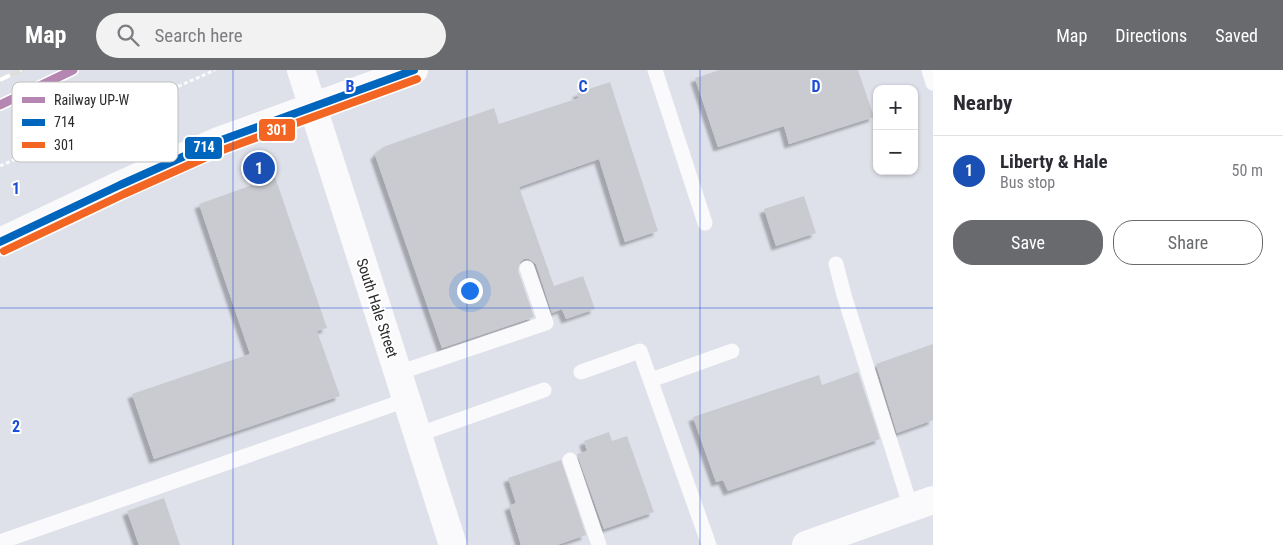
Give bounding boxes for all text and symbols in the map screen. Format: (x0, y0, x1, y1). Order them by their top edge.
search box (96, 13, 446, 58)
text: Map (25, 21, 66, 49)
icon: search (114, 21, 142, 49)
text: Search here (154, 24, 243, 47)
text: Map (1056, 25, 1087, 46)
text: Directions (1115, 25, 1187, 46)
text: Saved (1215, 25, 1258, 46)
text: B (346, 77, 355, 96)
text: C (578, 77, 588, 96)
text: D (811, 77, 821, 96)
legend (12, 82, 178, 162)
map controls (873, 85, 918, 175)
button: + (873, 85, 918, 130)
text: Nearby (953, 91, 1012, 115)
text: Railway UP-W (54, 92, 129, 108)
text: 714 (54, 114, 75, 130)
line badge: 301 (258, 118, 296, 142)
text: 301 (266, 122, 288, 138)
button: − (873, 130, 918, 175)
line badge: 714 (184, 136, 223, 160)
text: 301 (54, 137, 75, 153)
text: 714 (193, 139, 215, 155)
pin: 1 (243, 149, 275, 187)
text: Liberty & Hale (1000, 150, 1108, 173)
text: 1 (965, 161, 973, 180)
text: 50 m (1231, 161, 1263, 180)
text: Bus stop (1000, 173, 1055, 192)
text: 1 (12, 179, 20, 198)
button: Save (953, 220, 1103, 265)
button: Share (1113, 220, 1263, 265)
street label: South Hale Street (352, 256, 402, 360)
your location (457, 278, 483, 304)
text: 2 (12, 417, 20, 436)

